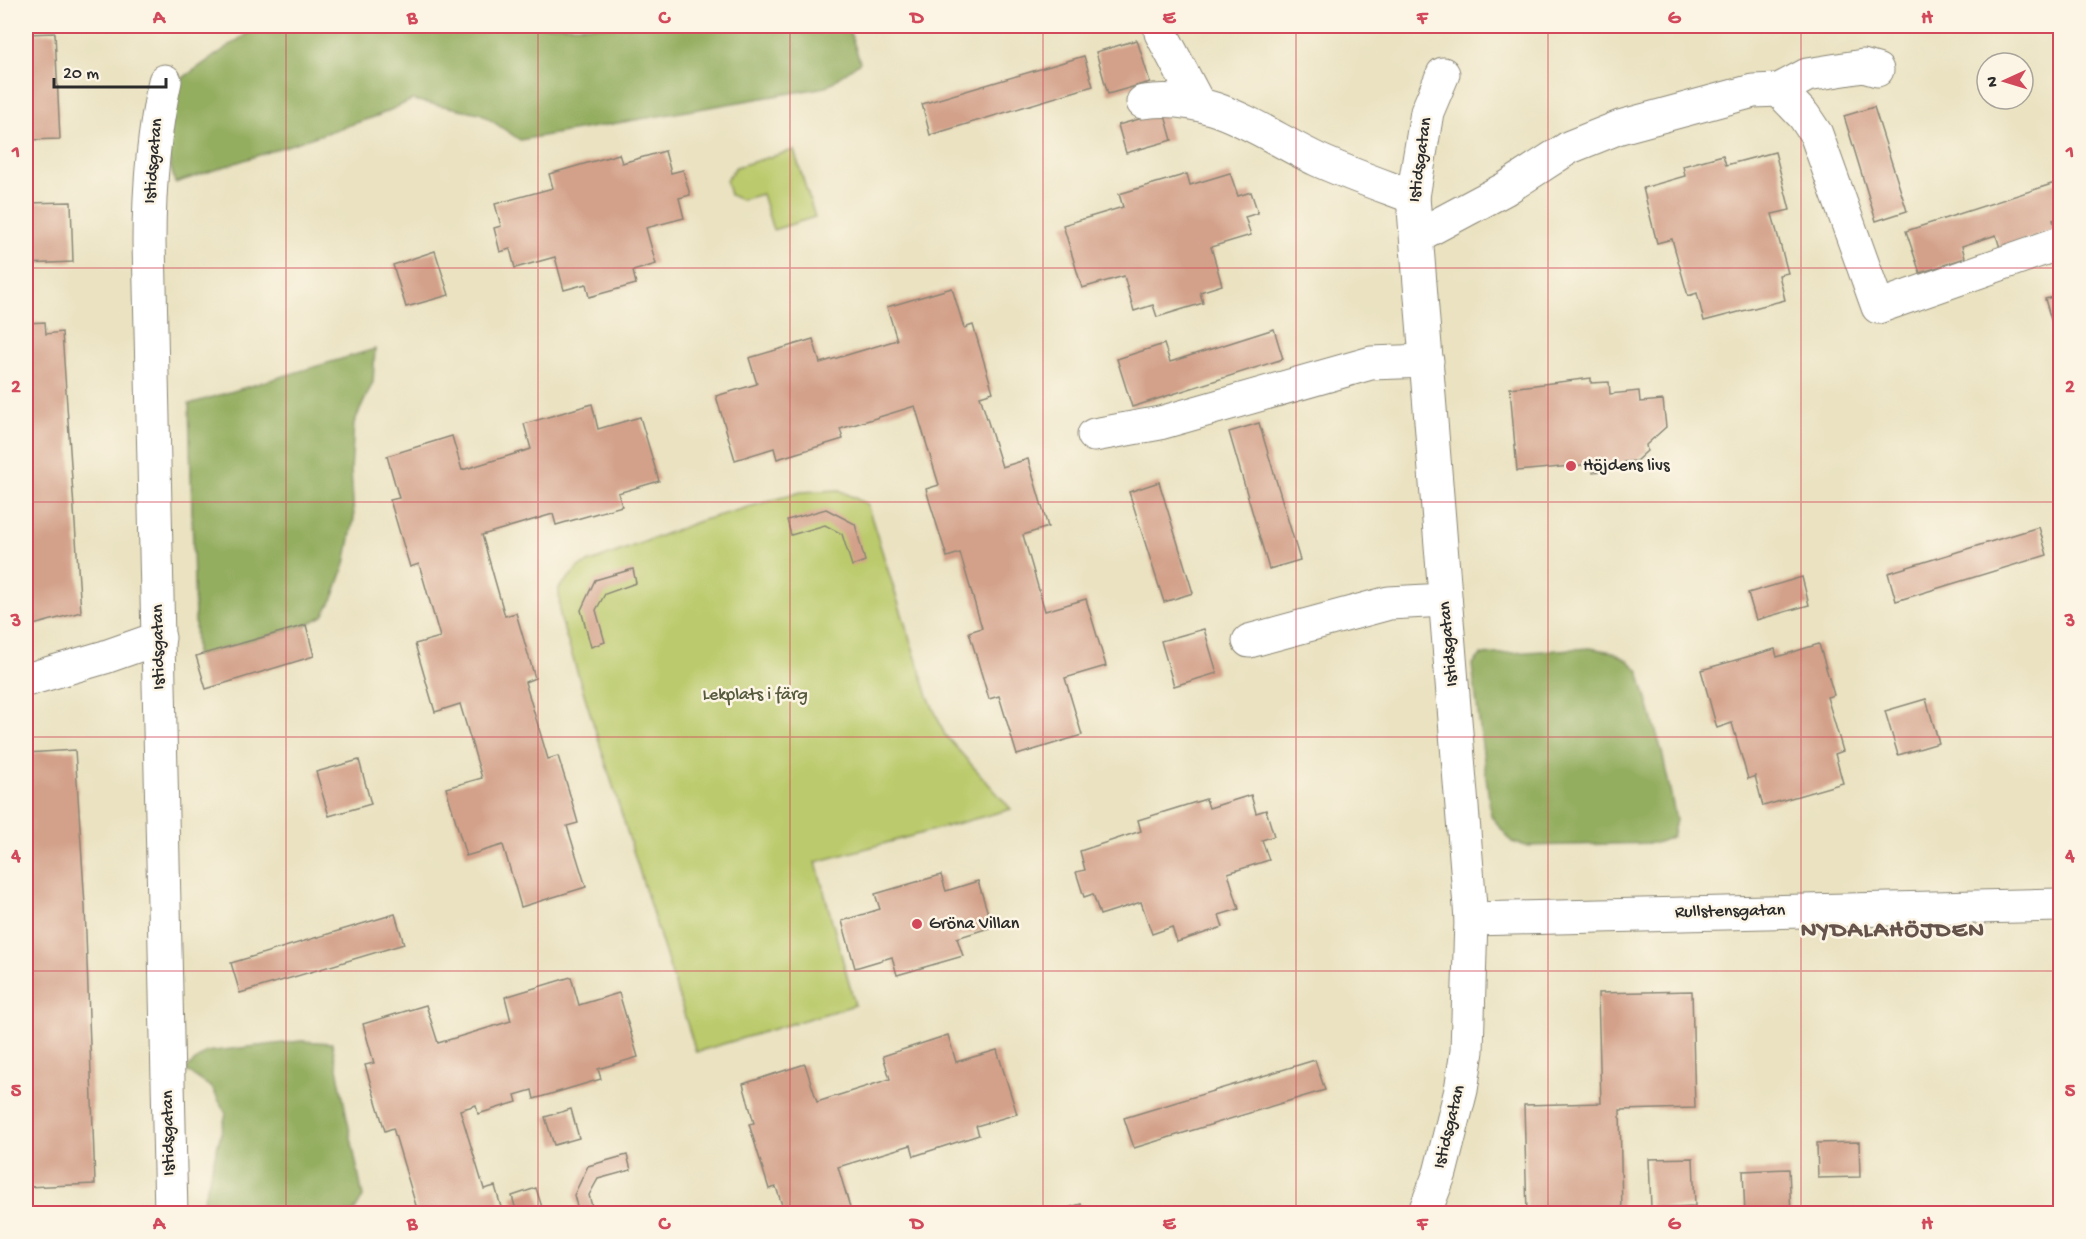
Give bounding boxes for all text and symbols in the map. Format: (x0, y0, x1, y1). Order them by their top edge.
text: A (152, 8, 167, 31)
text: B (406, 8, 418, 31)
text: C (658, 8, 672, 31)
text: D (908, 8, 924, 31)
text: E (1163, 8, 1177, 31)
text: F (1416, 8, 1429, 31)
text: G (1668, 8, 1682, 31)
text: H (1921, 8, 1933, 31)
scale bar (54, 51, 166, 89)
north arrow (1975, 51, 2035, 111)
text: 20 m (63, 64, 99, 85)
text: N (1984, 75, 2003, 88)
street label: Istidsgatan (1405, 116, 1437, 204)
street label: Istidsgatan (140, 117, 168, 205)
text: 1 (11, 142, 20, 165)
text: 1 (2065, 142, 2074, 165)
text: 2 (11, 377, 21, 400)
text: 2 (2065, 377, 2075, 400)
place label: Höjdens livs (1583, 456, 1671, 477)
marker: Höjdens livs (1564, 459, 1578, 473)
street label: Istidsgatan (1435, 600, 1463, 688)
street label: Istidsgatan (148, 604, 170, 690)
text: 3 (10, 611, 21, 634)
text: 3 (2064, 611, 2075, 634)
park label: Lekplats i färg (702, 685, 808, 706)
text: 4 (10, 846, 21, 869)
text: 4 (2064, 846, 2075, 869)
street label: Rullstensgatan (1675, 901, 1786, 923)
place label: Gröna Villan (929, 914, 1020, 935)
marker: Gröna Villan (910, 917, 924, 931)
district label: NYDALAHÖJDEN (1801, 917, 1985, 946)
text: 5 (11, 1081, 22, 1104)
text: 5 (2065, 1081, 2076, 1104)
street label: Istidsgatan (1429, 1083, 1471, 1171)
street label: Istidsgatan (158, 1090, 180, 1176)
text: A (152, 1214, 167, 1237)
text: B (406, 1214, 418, 1237)
text: C (658, 1214, 672, 1237)
text: D (908, 1214, 924, 1237)
text: E (1163, 1214, 1177, 1237)
text: F (1416, 1214, 1429, 1237)
text: G (1668, 1214, 1682, 1237)
text: H (1921, 1214, 1933, 1237)

